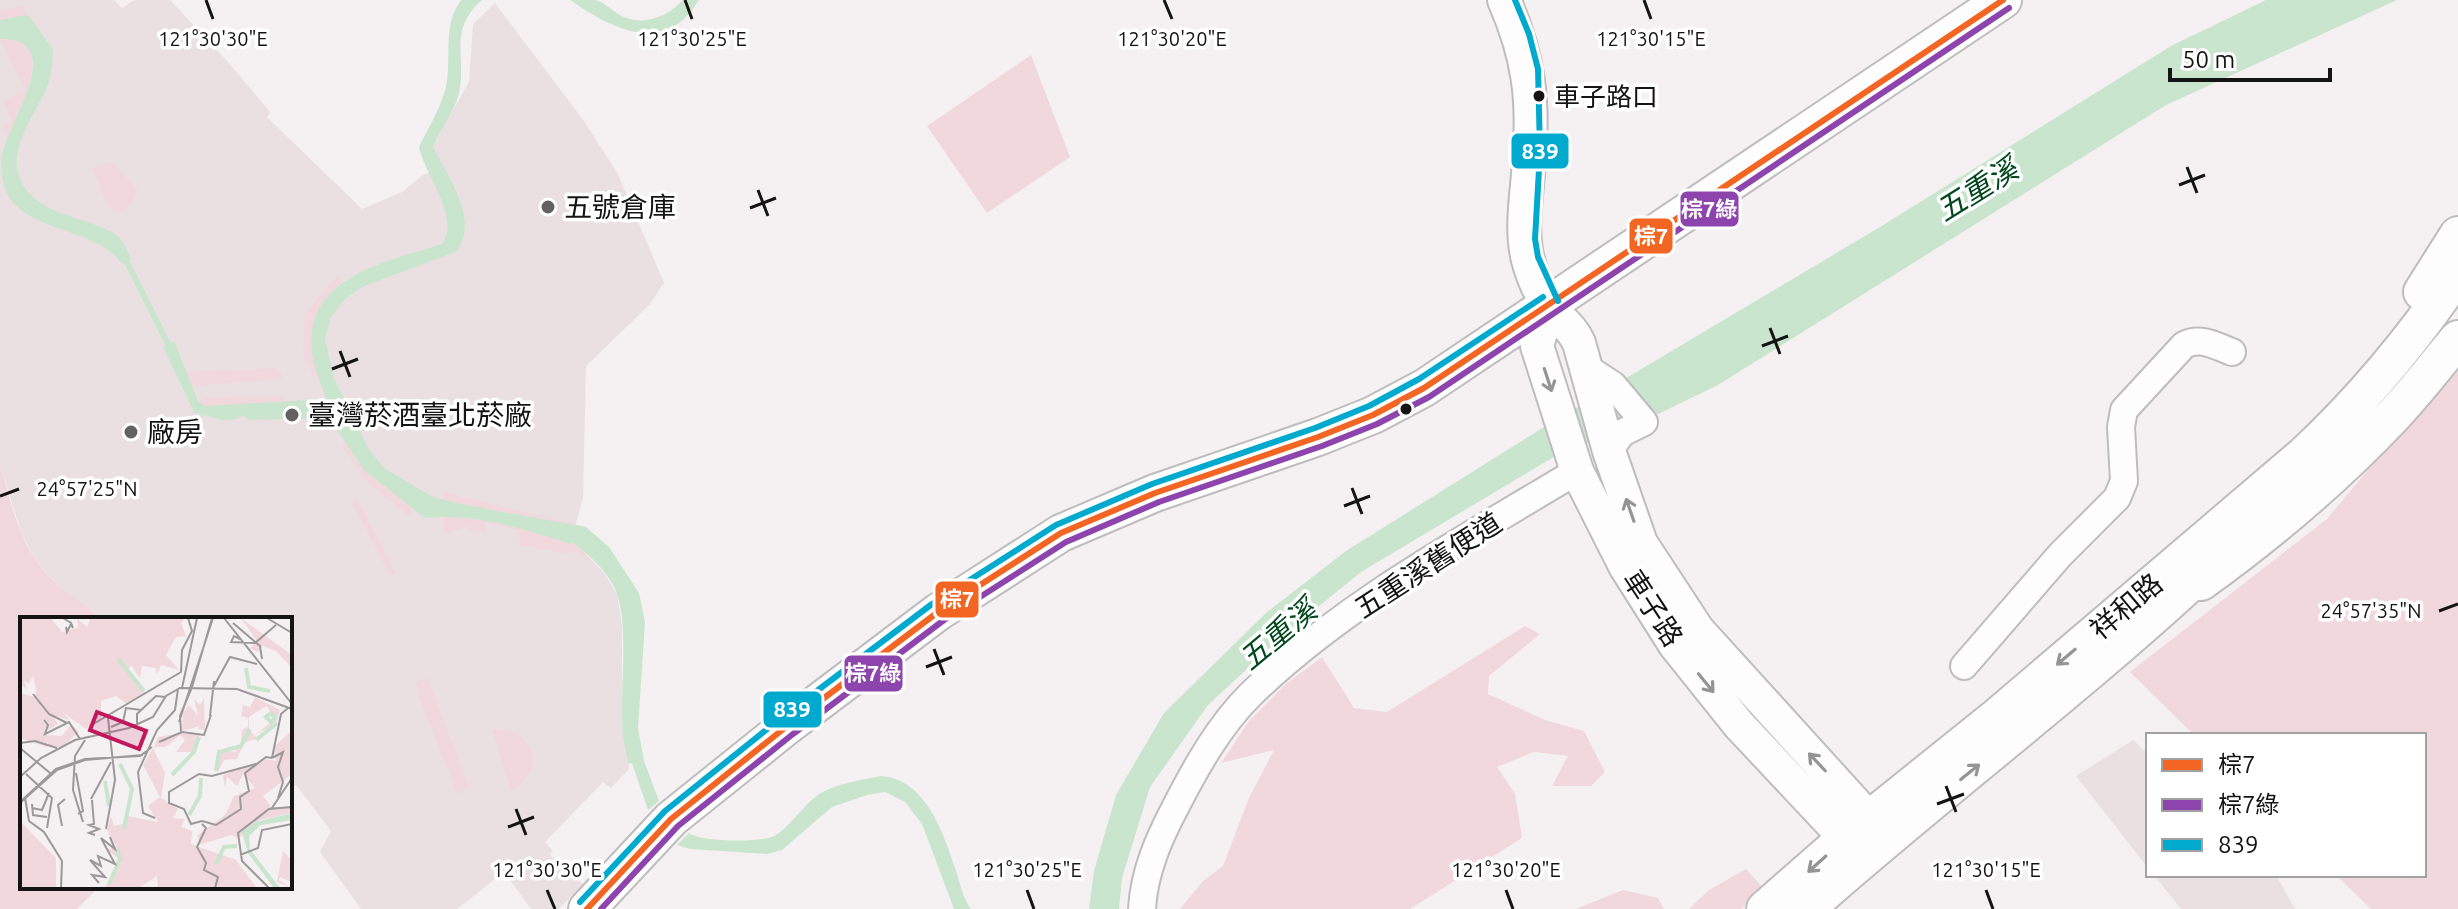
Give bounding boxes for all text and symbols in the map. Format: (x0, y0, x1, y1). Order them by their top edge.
text: 121°30'30"E (158, 27, 268, 50)
text: 121°30'25"E (637, 27, 747, 50)
text: 121°30'20"E (1117, 27, 1227, 50)
text: 121°30'15"E (1596, 27, 1706, 50)
scale bar (2170, 32, 2330, 82)
text: 50 m (2182, 46, 2235, 73)
place label: 車子路口 (1554, 82, 1658, 111)
marker: 車子路口 (1531, 88, 1547, 104)
line badge: 839 (1510, 132, 1570, 170)
text: 839 (1521, 138, 1559, 163)
water label: 五重溪 (1929, 149, 2027, 227)
line badge: 棕7綠 (1679, 190, 1740, 228)
place label: 五號倉庫 (564, 191, 676, 222)
text: 棕7綠 (1681, 196, 1737, 221)
marker: 五號倉庫 (539, 198, 557, 216)
line badge: 棕7 (1628, 217, 1674, 255)
text: 棕7 (1634, 223, 1668, 248)
one-way arrow (1541, 367, 1556, 393)
place label: 臺灣菸酒臺北菸廠 (308, 399, 532, 430)
unlabelled marker (1398, 401, 1414, 417)
marker: 臺灣菸酒臺北菸廠 (283, 406, 301, 424)
place label: 廠房 (147, 416, 203, 447)
marker: 廠房 (122, 423, 140, 441)
text: 24°57'25"N (36, 477, 138, 500)
one-way arrow (1621, 498, 1636, 523)
street label: 五重溪舊便道 (1349, 506, 1507, 623)
street label: 車子路 (1618, 564, 1689, 651)
street label: 祥和路 (2084, 567, 2168, 644)
line badge: 棕7 (934, 580, 980, 619)
text: 棕7 (940, 586, 974, 611)
water label: 五重溪 (1232, 590, 1326, 676)
text: 24°57'35"N (2320, 599, 2422, 622)
inset map (20, 617, 292, 889)
one-way arrow (2056, 648, 2077, 666)
line badge: 棕7綠 (843, 654, 904, 693)
text: 棕7綠 (845, 660, 901, 685)
one-way arrow (1697, 672, 1714, 693)
line badge: 839 (762, 690, 823, 729)
text: 839 (773, 696, 811, 721)
legend (2146, 733, 2426, 877)
text: 棕7 (2218, 751, 2256, 778)
one-way arrow (1808, 752, 1826, 772)
one-way arrow (1960, 763, 1980, 781)
text: 棕7綠 (2218, 791, 2280, 818)
text: 839 (2218, 831, 2259, 858)
one-way arrow (1808, 854, 1828, 872)
text: 121°30'30"E (492, 858, 602, 881)
text: 121°30'25"E (972, 858, 1082, 881)
text: 121°30'20"E (1451, 858, 1561, 881)
text: 121°30'15"E (1931, 858, 2041, 881)

